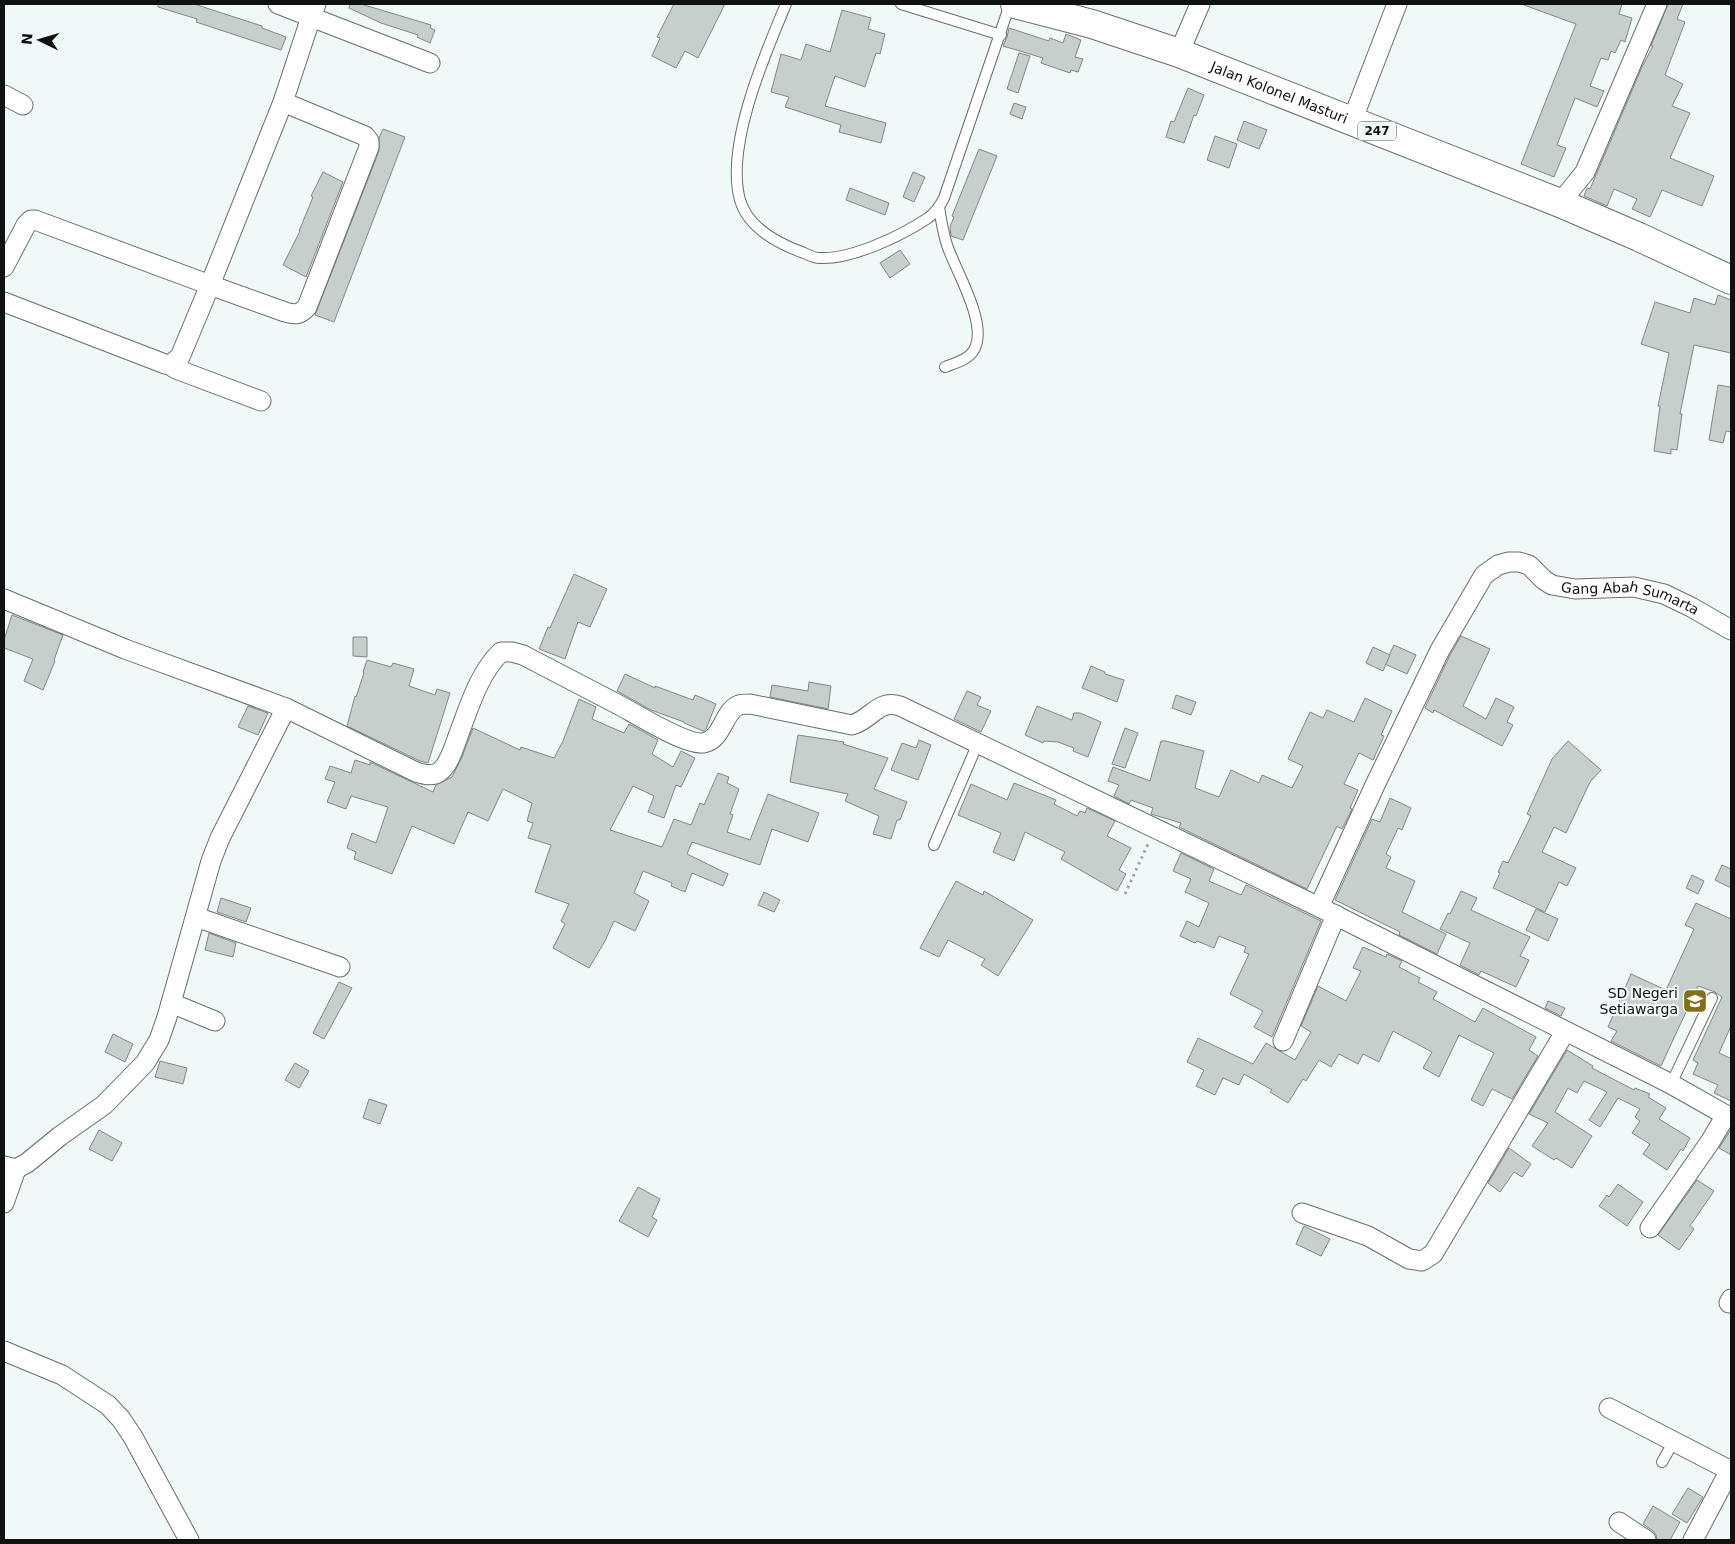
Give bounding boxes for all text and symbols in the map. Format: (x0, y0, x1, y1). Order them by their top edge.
north arrow (15, 15, 65, 65)
text: N (19, 32, 36, 45)
street label: Jalan Kolonel Masturi (1207, 58, 1350, 127)
road number: 247 (1358, 122, 1396, 140)
street label: Gang Abah Sumarta (1560, 578, 1702, 618)
place label: SD Negeri Setiawarga (1600, 985, 1678, 1017)
school or university icon: SD Negeri Setiawarga (1682, 988, 1708, 1014)

